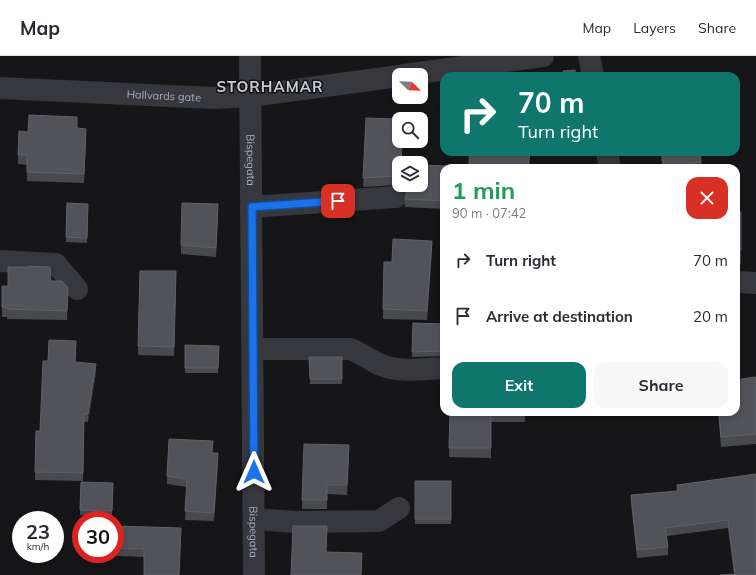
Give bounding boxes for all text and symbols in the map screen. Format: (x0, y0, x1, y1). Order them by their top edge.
text: Map (20, 16, 60, 40)
text: Map (582, 19, 611, 37)
text: Layers (633, 19, 676, 37)
text: Share (698, 19, 736, 37)
north arrow (392, 68, 428, 104)
map controls (392, 68, 428, 192)
district label: STORHAMAR (216, 77, 324, 96)
text: 70 m (518, 85, 584, 120)
street label: Hallvards gate (126, 87, 201, 104)
icon: right (452, 88, 504, 140)
button: search (392, 112, 428, 148)
text: Turn right (518, 120, 598, 143)
street label: Bispegata (244, 134, 258, 186)
button: layers (392, 156, 428, 192)
text: 1 min (452, 175, 515, 205)
button: close (686, 177, 728, 219)
pin (321, 184, 355, 218)
icon: arrive (327, 190, 349, 212)
text: 90 m · 07:42 (452, 205, 526, 221)
icon: right (452, 249, 474, 271)
text: Turn right (486, 251, 556, 270)
text: 70 m (693, 251, 728, 270)
icon: arrive (452, 305, 474, 327)
text: Arrive at destination (486, 307, 633, 326)
text: 20 m (693, 307, 728, 326)
button: Exit (452, 362, 586, 408)
button: Share (594, 362, 728, 408)
position arrow (233, 451, 275, 493)
street label: Bispegata (246, 506, 261, 558)
speed limit sign: 30 (72, 511, 124, 563)
text: 23 (26, 519, 50, 544)
text: km/h (27, 540, 49, 553)

